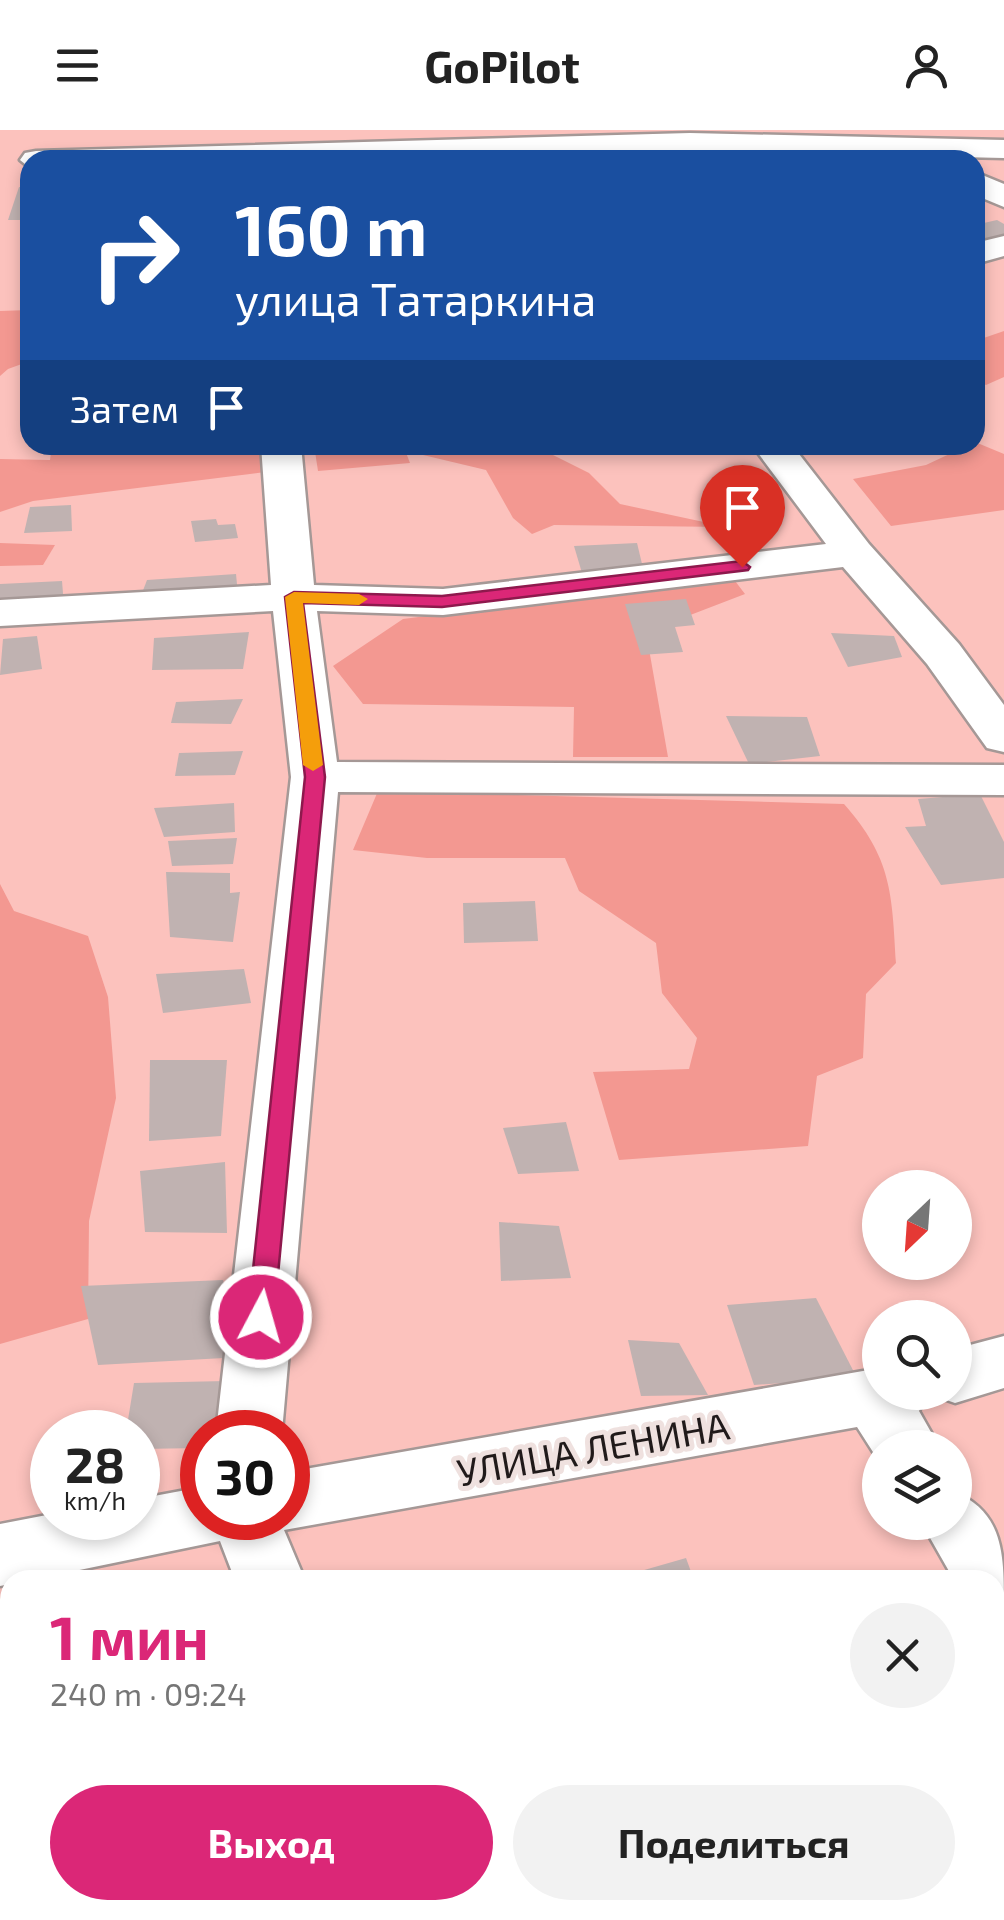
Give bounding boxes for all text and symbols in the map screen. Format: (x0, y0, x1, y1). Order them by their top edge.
icon: menu (50, 38, 105, 93)
text: GoPilot (424, 38, 580, 92)
icon: person (899, 38, 954, 93)
text: 160 m (235, 186, 428, 270)
icon: right (70, 190, 200, 320)
text: улица Татаркина (235, 271, 596, 325)
icon: arrive (199, 380, 254, 435)
text: Затем (70, 385, 179, 431)
pin (700, 465, 785, 568)
icon: arrive (715, 480, 770, 535)
north arrow (862, 1170, 972, 1280)
map controls (862, 1170, 972, 1540)
position arrow (209, 1265, 313, 1369)
button: search (862, 1300, 972, 1410)
street label: УЛИЦА ЛЕНИНА (453, 1401, 733, 1495)
speed limit sign: 30 (180, 1410, 310, 1540)
button: layers (862, 1430, 972, 1540)
text: 28 (65, 1433, 125, 1493)
text: km/h (64, 1485, 126, 1515)
text: 1 мин (50, 1600, 209, 1672)
button: close (850, 1603, 955, 1708)
text: 240 m · 09:24 (50, 1674, 247, 1712)
button: Выход (50, 1785, 493, 1900)
button: Поделиться (513, 1785, 955, 1900)

